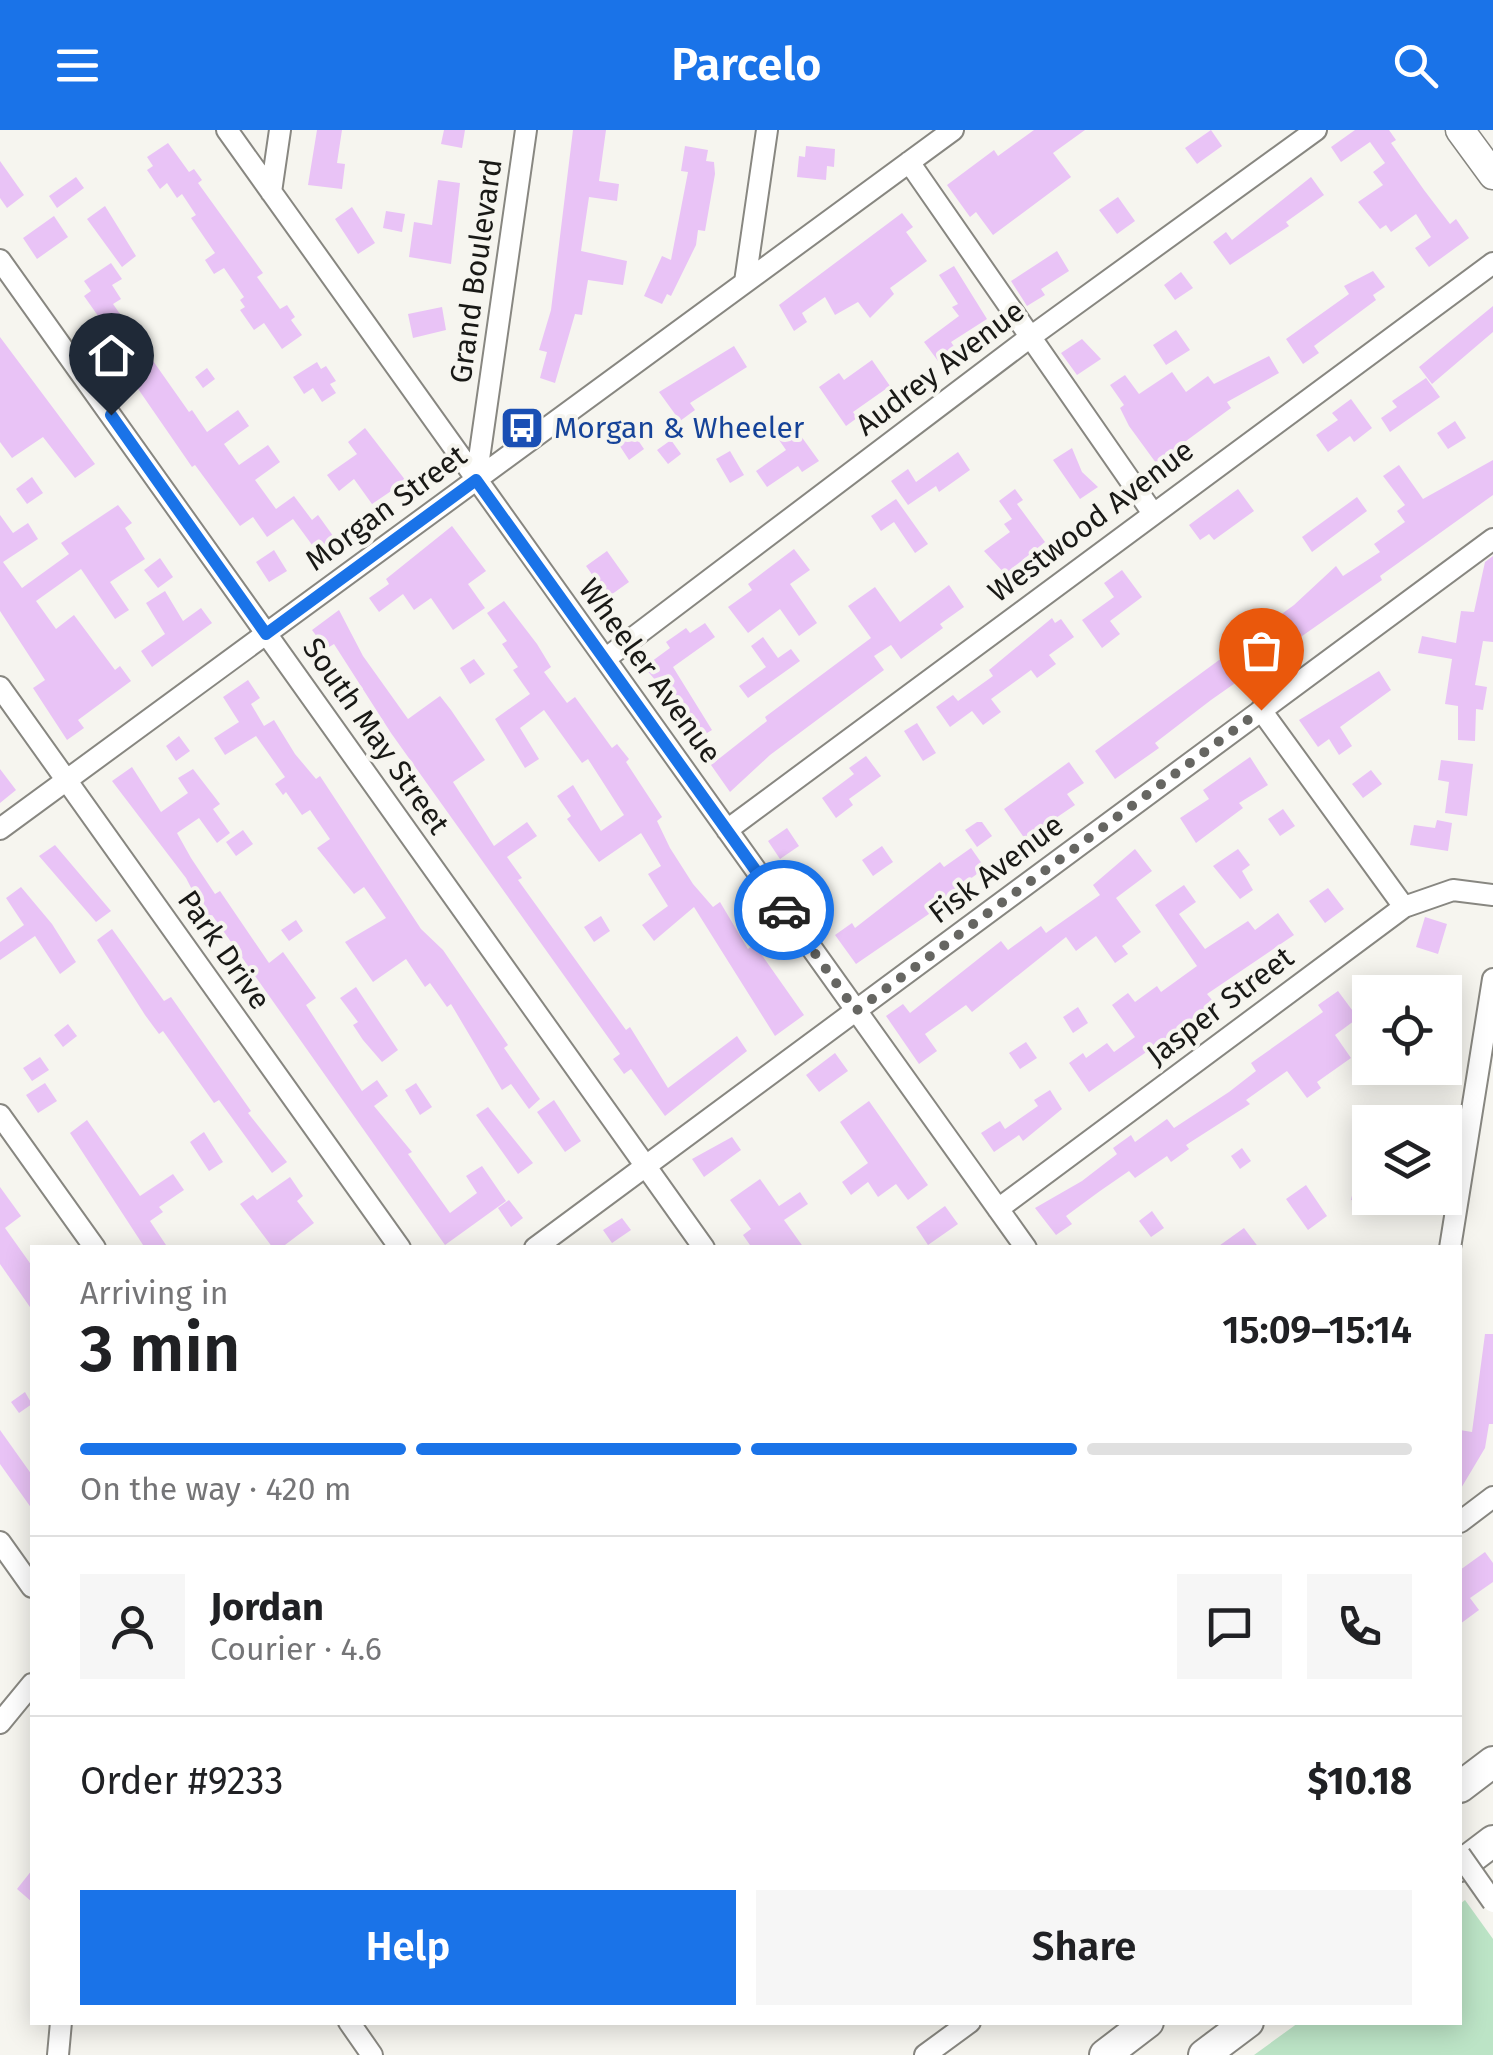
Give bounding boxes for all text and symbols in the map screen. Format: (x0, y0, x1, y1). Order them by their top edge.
icon: menu (50, 38, 105, 93)
text: Parcelo (671, 38, 822, 92)
icon: search (1388, 38, 1443, 93)
street label: Grand Boulevard (442, 156, 510, 386)
street label: Audrey Avenue (849, 293, 1031, 443)
pin (69, 313, 154, 416)
icon: home (84, 328, 139, 383)
bus stop icon: Morgan & Wheeler (499, 405, 545, 451)
place label: Morgan & Wheeler (554, 410, 805, 446)
street label: Westwood Avenue (981, 432, 1201, 610)
street label: Morgan Street (298, 437, 474, 578)
street label: Wheeler Avenue (571, 572, 729, 770)
pin (1219, 608, 1304, 711)
icon: bag (1234, 623, 1289, 678)
street label: South May Street (295, 631, 457, 841)
street label: Fisk Avenue (922, 807, 1070, 931)
courier (734, 860, 834, 960)
street label: Park Drive (170, 883, 278, 1017)
icon: car (757, 883, 812, 938)
street label: Jasper Street (1140, 939, 1301, 1073)
map controls (1352, 975, 1462, 1215)
button: locate (1352, 975, 1462, 1085)
button: layers (1352, 1105, 1462, 1215)
text: Arriving in (80, 1274, 228, 1312)
text: 15:09–15:14 (1222, 1307, 1412, 1353)
text: 3 min (80, 1310, 240, 1388)
text: On the way · 420 m (80, 1470, 351, 1508)
button: person (80, 1574, 185, 1679)
button: chat (1177, 1574, 1282, 1679)
button: phone (1307, 1574, 1412, 1679)
text: Jordan (210, 1584, 324, 1630)
text: Courier · 4.6 (210, 1630, 382, 1668)
text: Order #9233 (80, 1758, 283, 1804)
text: $10.18 (1308, 1758, 1412, 1804)
button: Help (80, 1890, 736, 2005)
button: Share (756, 1890, 1412, 2005)

